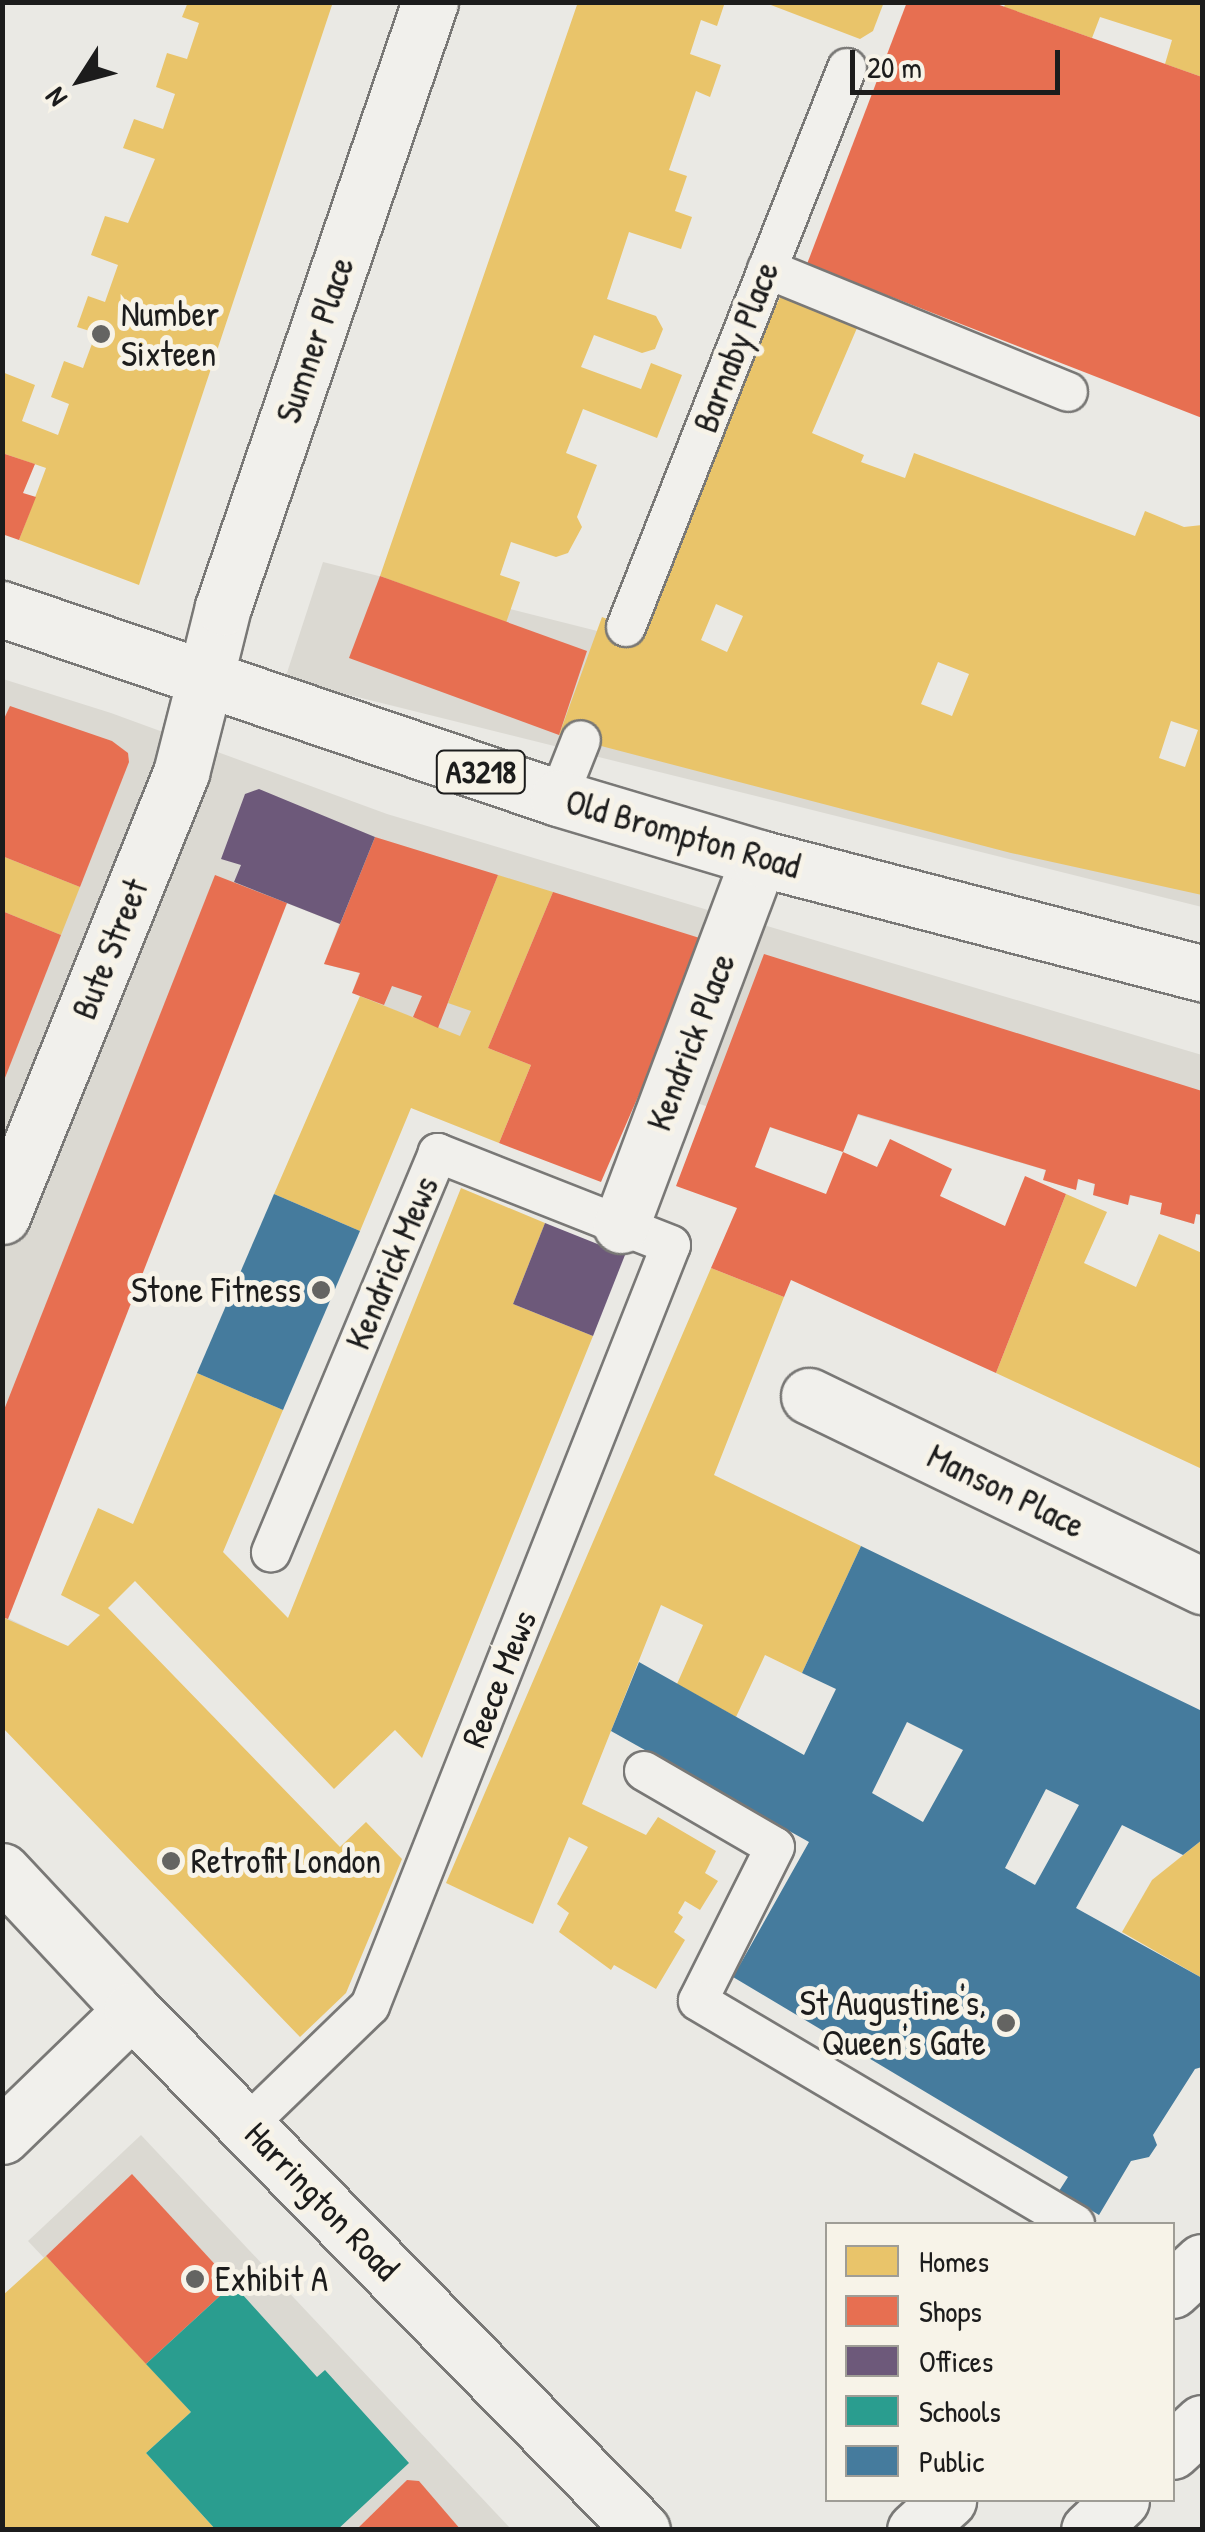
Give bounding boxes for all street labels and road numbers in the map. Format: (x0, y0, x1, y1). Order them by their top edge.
street label: Sumner Place (267, 252, 363, 428)
street label: Barnaby Place (684, 256, 788, 438)
road number: A3218 (434, 745, 528, 799)
street label: Old Brompton Road (561, 780, 805, 888)
street label: Bute Street (63, 873, 157, 1025)
street label: Kendrick Place (638, 947, 744, 1137)
street label: Kendrick Mews (337, 1170, 447, 1356)
street label: Manson Place (921, 1435, 1091, 1547)
street label: Reece Mews (453, 1604, 545, 1754)
street label: Harrington Road (236, 2113, 408, 2289)

